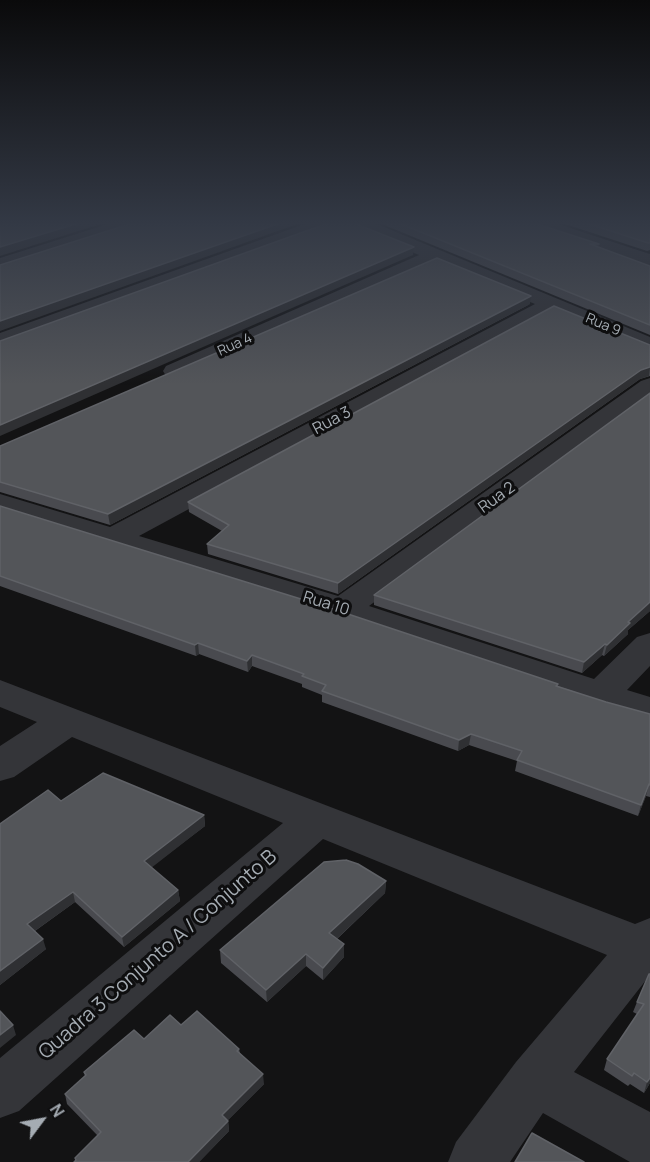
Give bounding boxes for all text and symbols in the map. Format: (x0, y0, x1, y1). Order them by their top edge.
street label: Rua 9 (583, 310, 623, 340)
street label: Rua 4 (215, 330, 255, 360)
street label: Rua 3 (310, 403, 354, 439)
street label: Rua 2 (475, 478, 519, 518)
street label: Rua 10 (300, 588, 352, 620)
street label: Quadra 3 Conjunto A / Conjunto B (34, 845, 282, 1065)
north arrow (12, 1090, 72, 1150)
text: N (45, 1100, 70, 1121)

